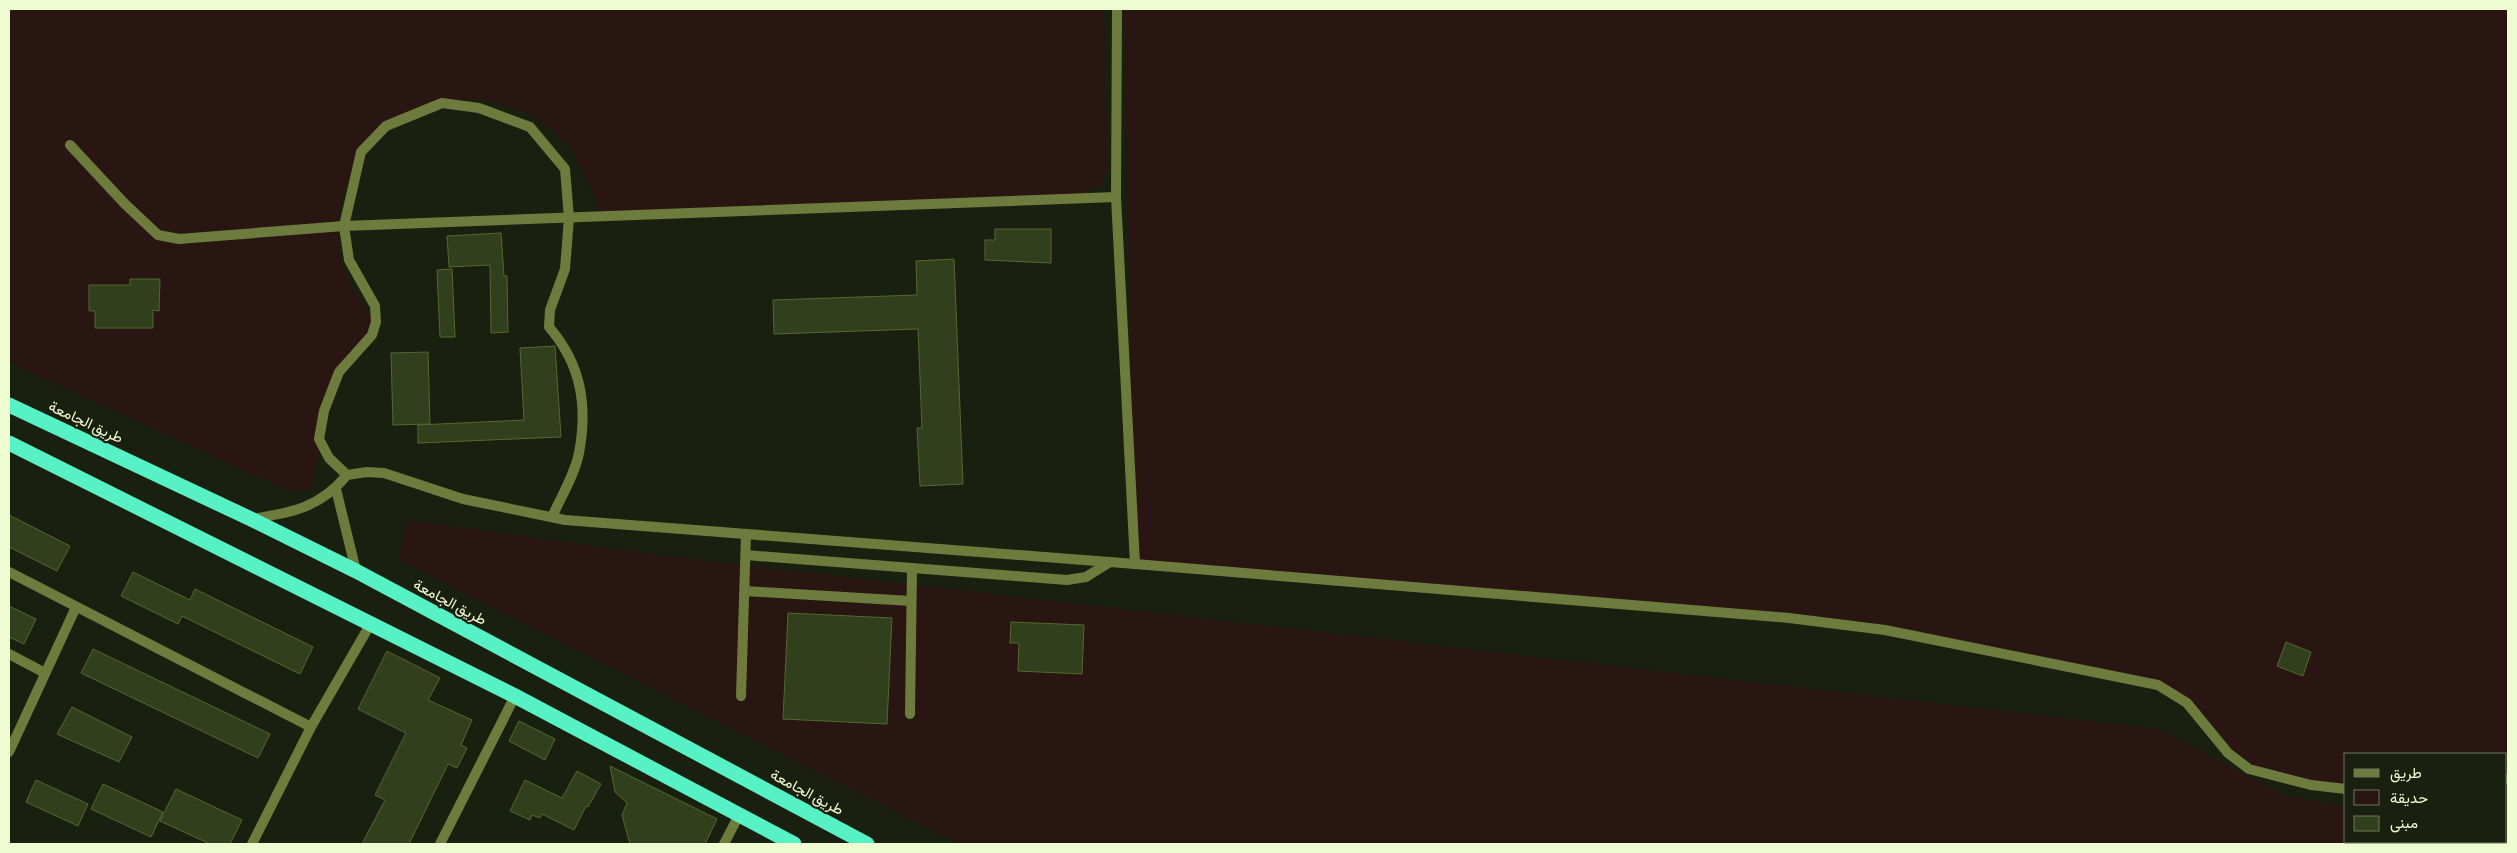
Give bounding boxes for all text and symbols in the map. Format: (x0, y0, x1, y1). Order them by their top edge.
street label: طريق الجامعة (45, 397, 126, 448)
street label: طريق الجامعة (410, 575, 490, 630)
legend (2344, 753, 2507, 843)
text: طريق (2390, 764, 2422, 783)
street label: طريق الجامعة (767, 765, 847, 820)
text: حديقة (2390, 789, 2428, 807)
text: مبنى (2390, 814, 2418, 833)

